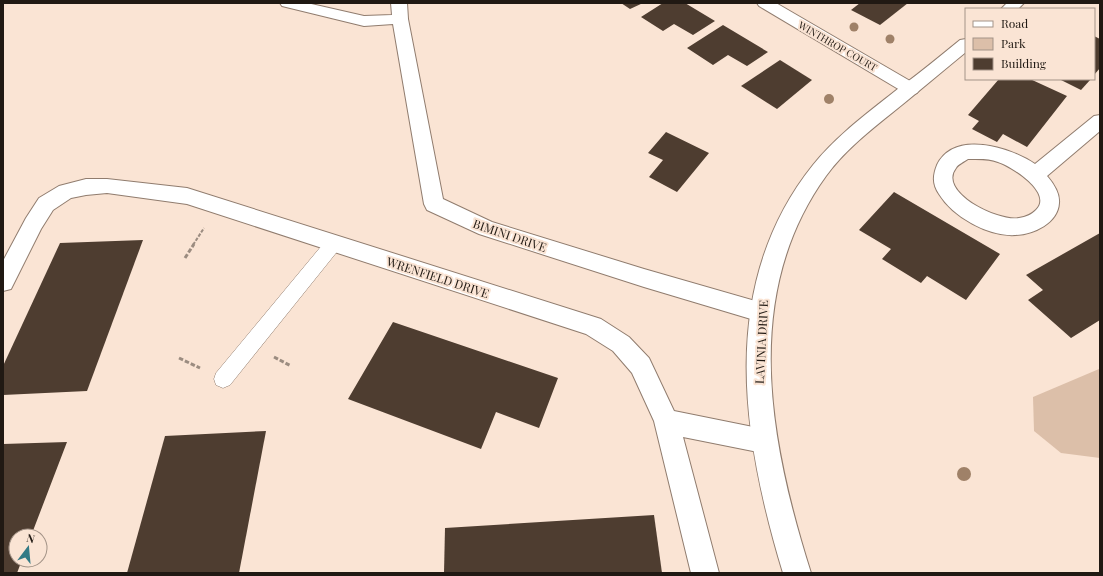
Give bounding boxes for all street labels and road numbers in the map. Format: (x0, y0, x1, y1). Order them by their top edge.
street label: WINTHROP COURT (795, 17, 880, 74)
street label: BIMINI DRIVE (471, 215, 549, 255)
street label: WRENFIELD DRIVE (384, 253, 491, 301)
street label: LAVINIA DRIVE (751, 300, 771, 384)

